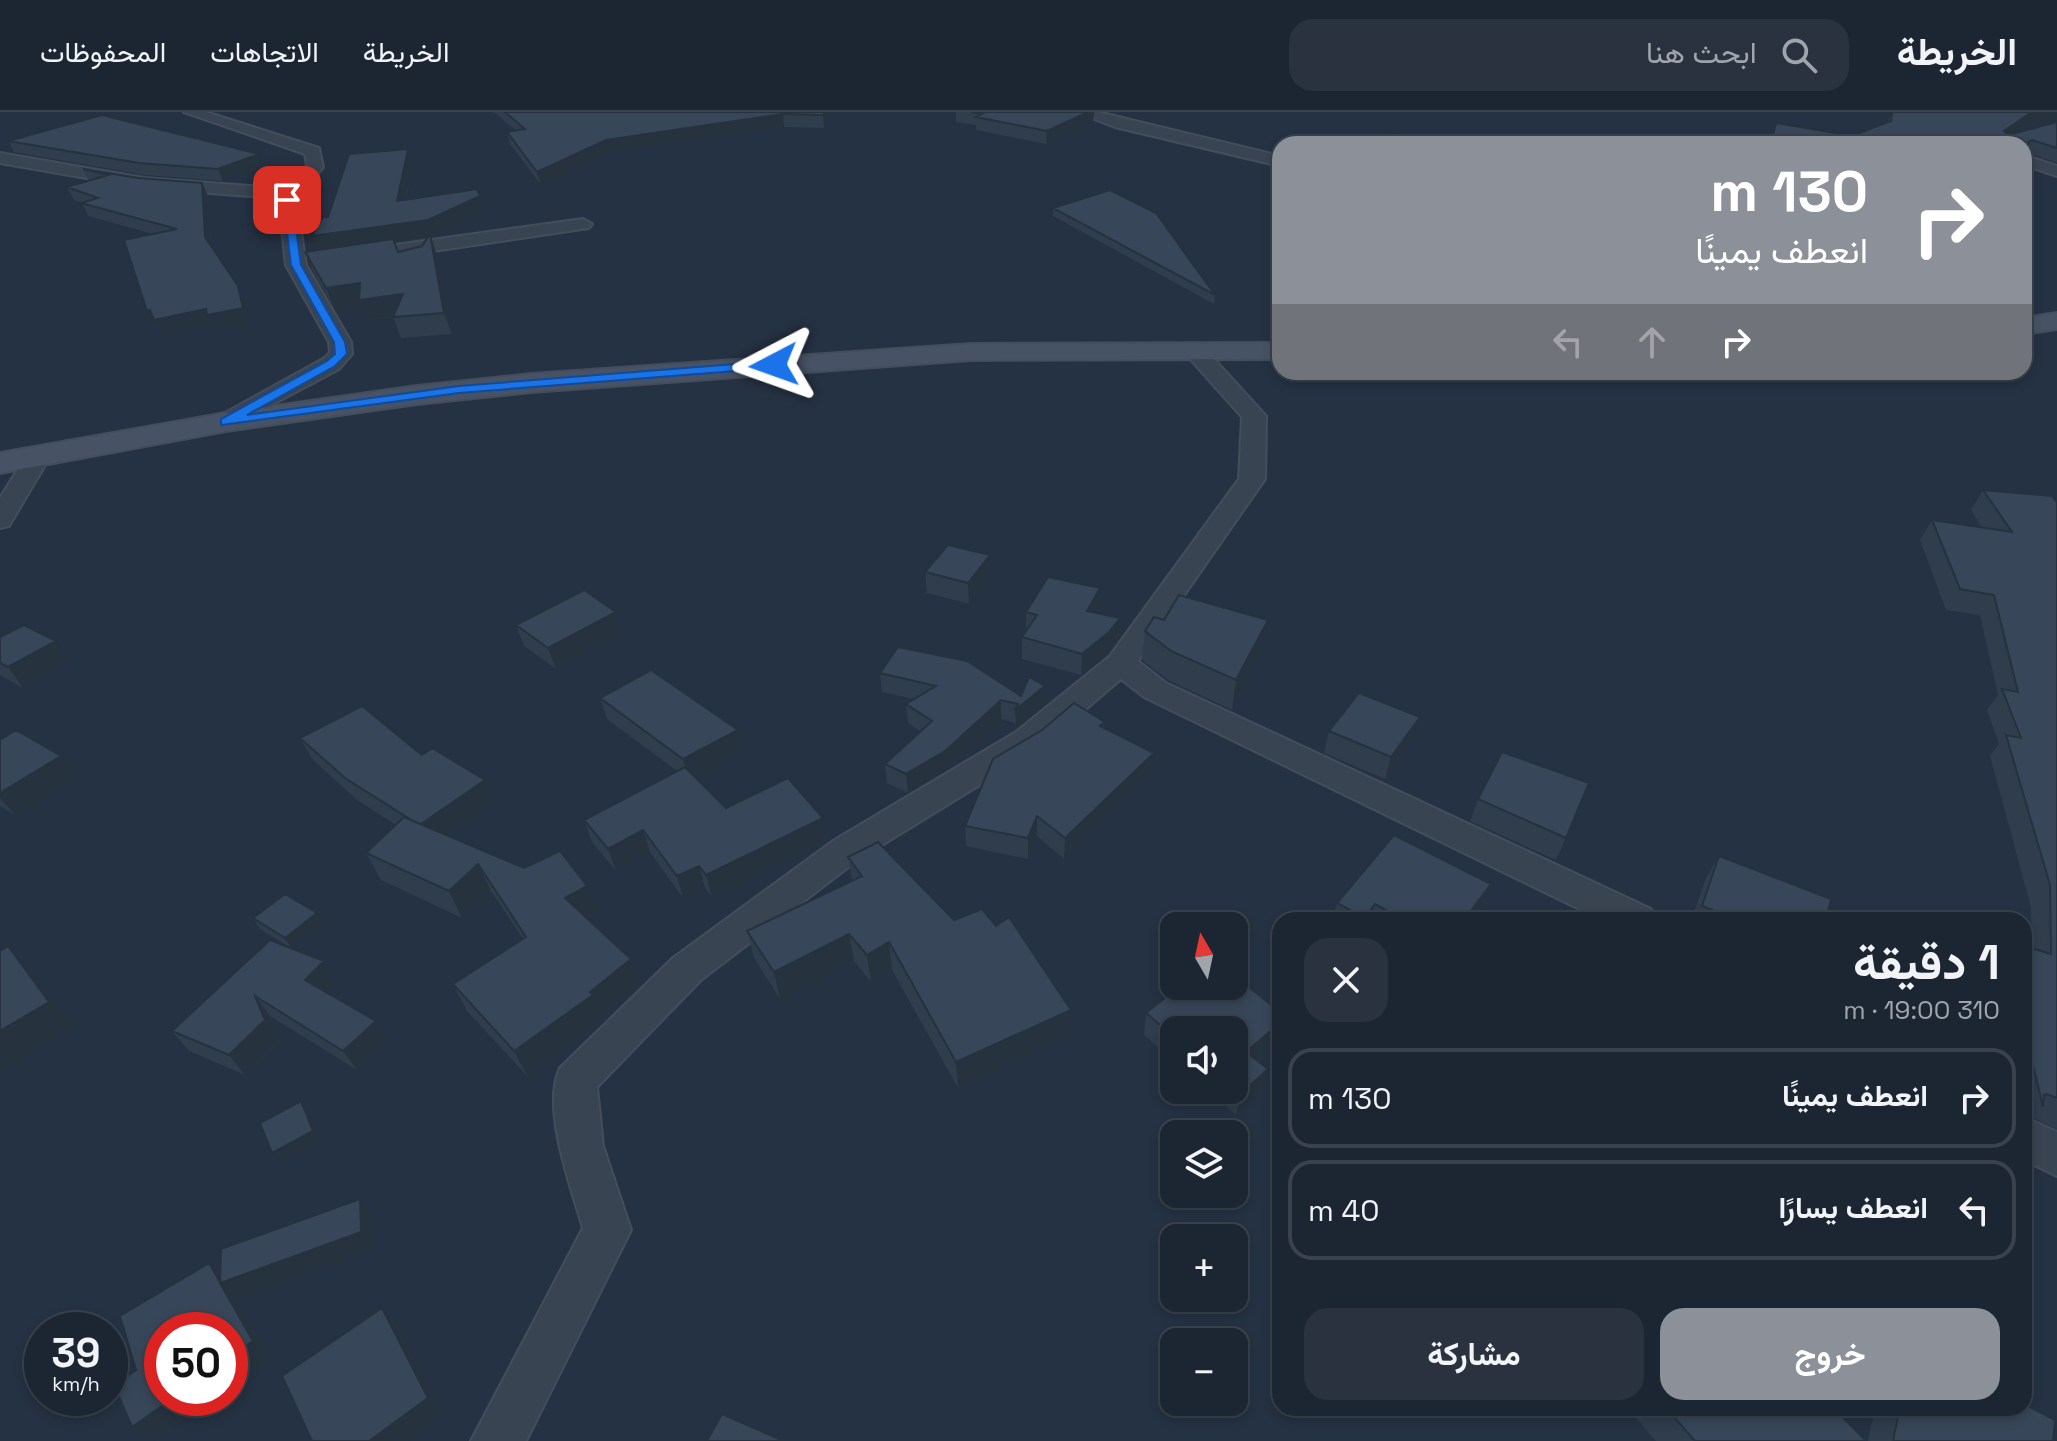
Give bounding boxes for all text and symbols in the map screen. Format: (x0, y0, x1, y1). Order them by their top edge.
search box (1289, 19, 1849, 91)
text: الخريطة (1897, 28, 2017, 76)
text: ابحث هنا (1646, 33, 1757, 72)
icon: search (1777, 33, 1821, 77)
text: المحفوظات (40, 34, 166, 70)
text: الاتجاهات (210, 34, 319, 70)
text: الخريطة (363, 34, 449, 70)
text: 130 m (1710, 156, 1868, 227)
pin (253, 166, 321, 234)
icon: right (1896, 168, 2000, 272)
icon: arrive (265, 178, 309, 222)
text: انعطف يمينًا (1695, 228, 1868, 274)
icon: left (1546, 320, 1590, 364)
icon: ahead (1630, 320, 1674, 364)
icon: right (1714, 320, 1758, 364)
position arrow (732, 323, 816, 407)
north arrow (1160, 912, 1248, 1000)
map controls (1160, 912, 1248, 1416)
text: 1 دقيقة (1853, 932, 2000, 993)
button: close (1304, 938, 1388, 1022)
text: 310 m · 19:00 (1843, 993, 2000, 1027)
button: sound (1160, 1016, 1248, 1104)
text: انعطف يمينًا (1782, 1076, 1928, 1115)
icon: right (1952, 1076, 1996, 1120)
text: 130 m (1308, 1079, 1391, 1118)
button: layers (1160, 1120, 1248, 1208)
text: انعطف يسارًا (1778, 1188, 1928, 1227)
icon: left (1952, 1188, 1996, 1232)
text: 40 m (1308, 1191, 1380, 1230)
button: + (1160, 1224, 1248, 1312)
button: مشاركة (1304, 1308, 1644, 1400)
button: خروج (1660, 1308, 2000, 1400)
speed limit sign: 50 (144, 1312, 248, 1416)
text: 39 (51, 1328, 101, 1379)
button: − (1160, 1328, 1248, 1416)
text: km/h (52, 1371, 100, 1397)

